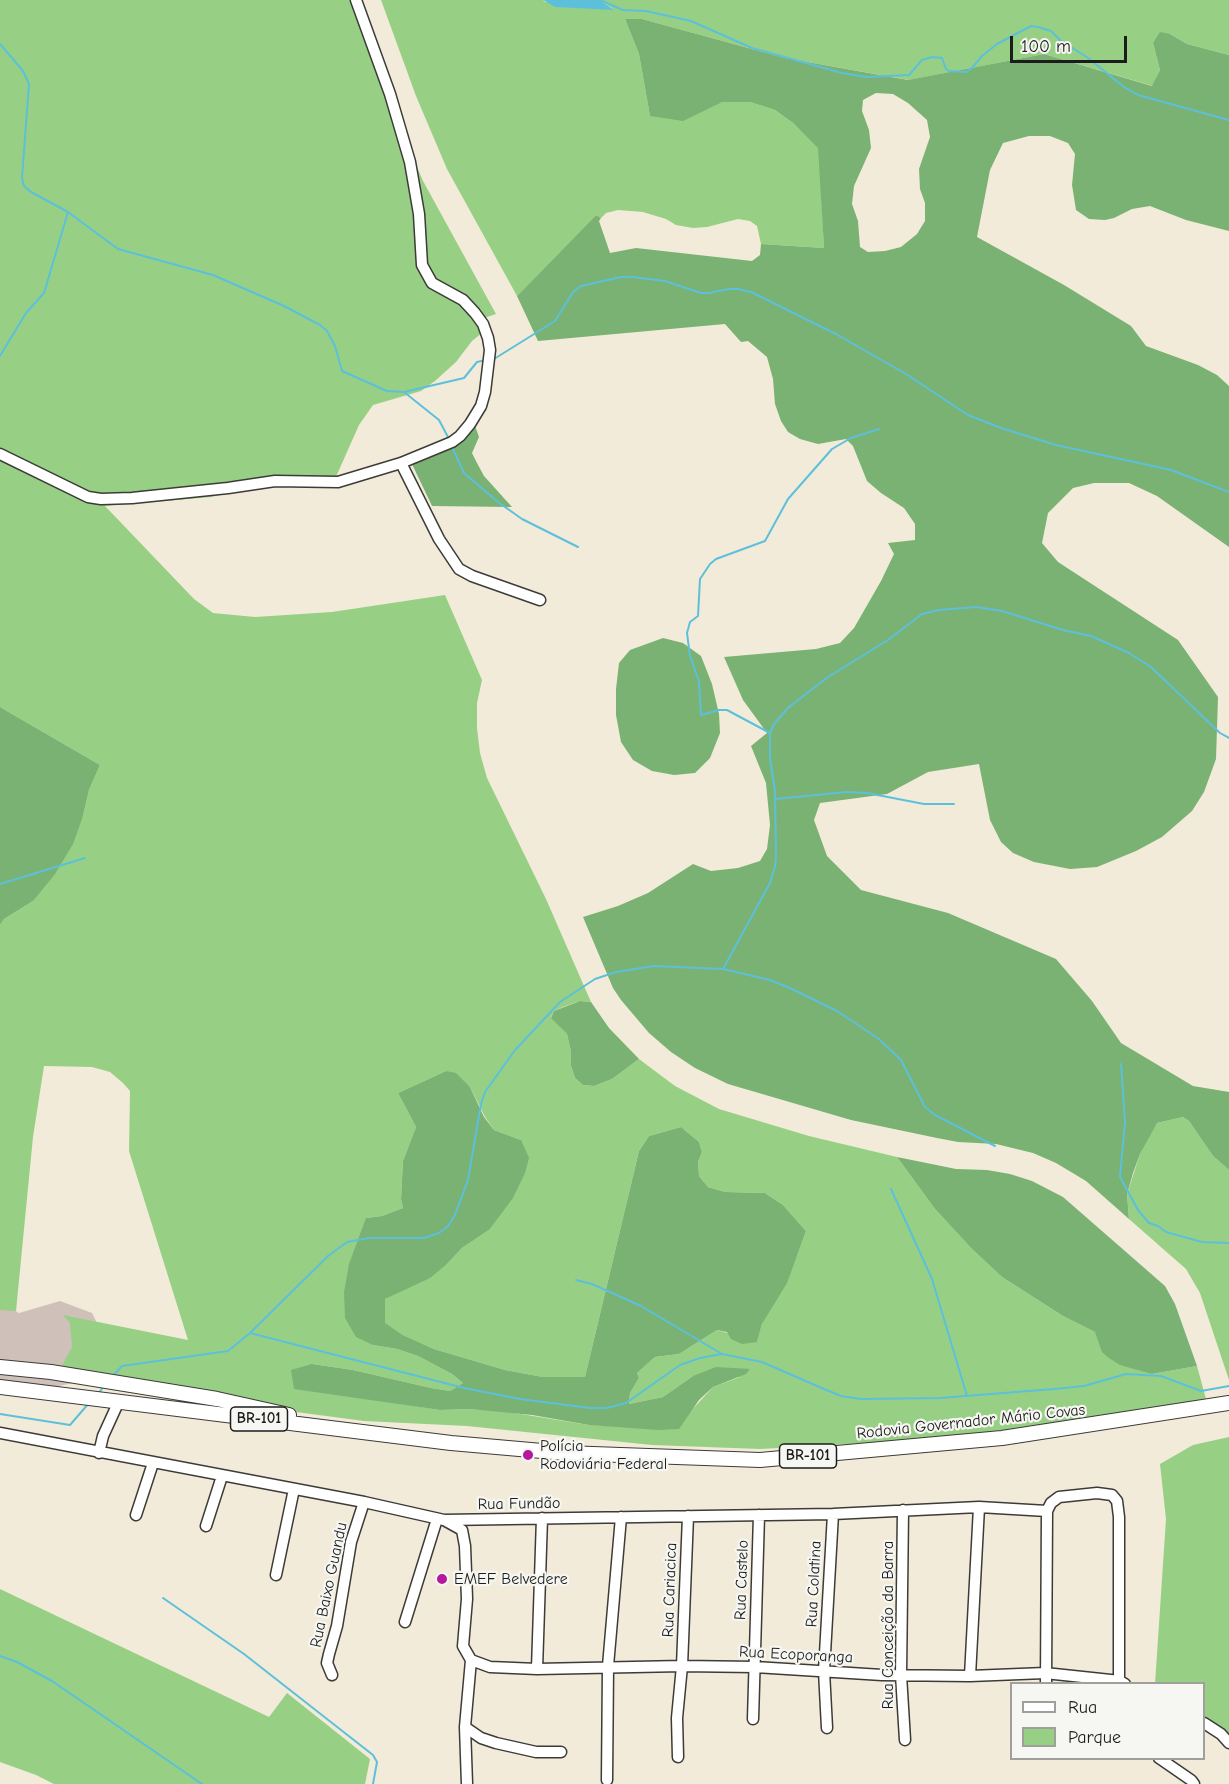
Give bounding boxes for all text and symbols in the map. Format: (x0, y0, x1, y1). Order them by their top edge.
scale bar (1013, 24, 1130, 62)
text: 100 m (1021, 36, 1071, 57)
street label: Rodovia Governador Mário Covas (856, 1400, 1086, 1444)
road number: BR-101 (230, 1407, 288, 1431)
place label: Polícia Rodoviária Federal (540, 1436, 667, 1474)
road number: BR-101 (780, 1444, 836, 1468)
marker: Polícia Rodoviária Federal (521, 1448, 535, 1462)
street label: Rua Fundão (477, 1494, 561, 1514)
street label: Rua Baixo Guandu (306, 1521, 352, 1649)
street label: Rua Castelo (731, 1540, 753, 1620)
street label: Rua Colatina (802, 1540, 826, 1628)
street label: Rua Conceição da Barra (878, 1541, 898, 1709)
street label: Rua Cariacica (659, 1542, 681, 1638)
place label: EMEF Belvedere (454, 1569, 568, 1589)
marker: EMEF Belvedere (435, 1572, 449, 1586)
street label: Rua Ecoporanga (739, 1642, 853, 1668)
legend (1010, 1682, 1205, 1760)
text: Rua (1068, 1697, 1097, 1718)
text: Parque (1068, 1727, 1121, 1748)

